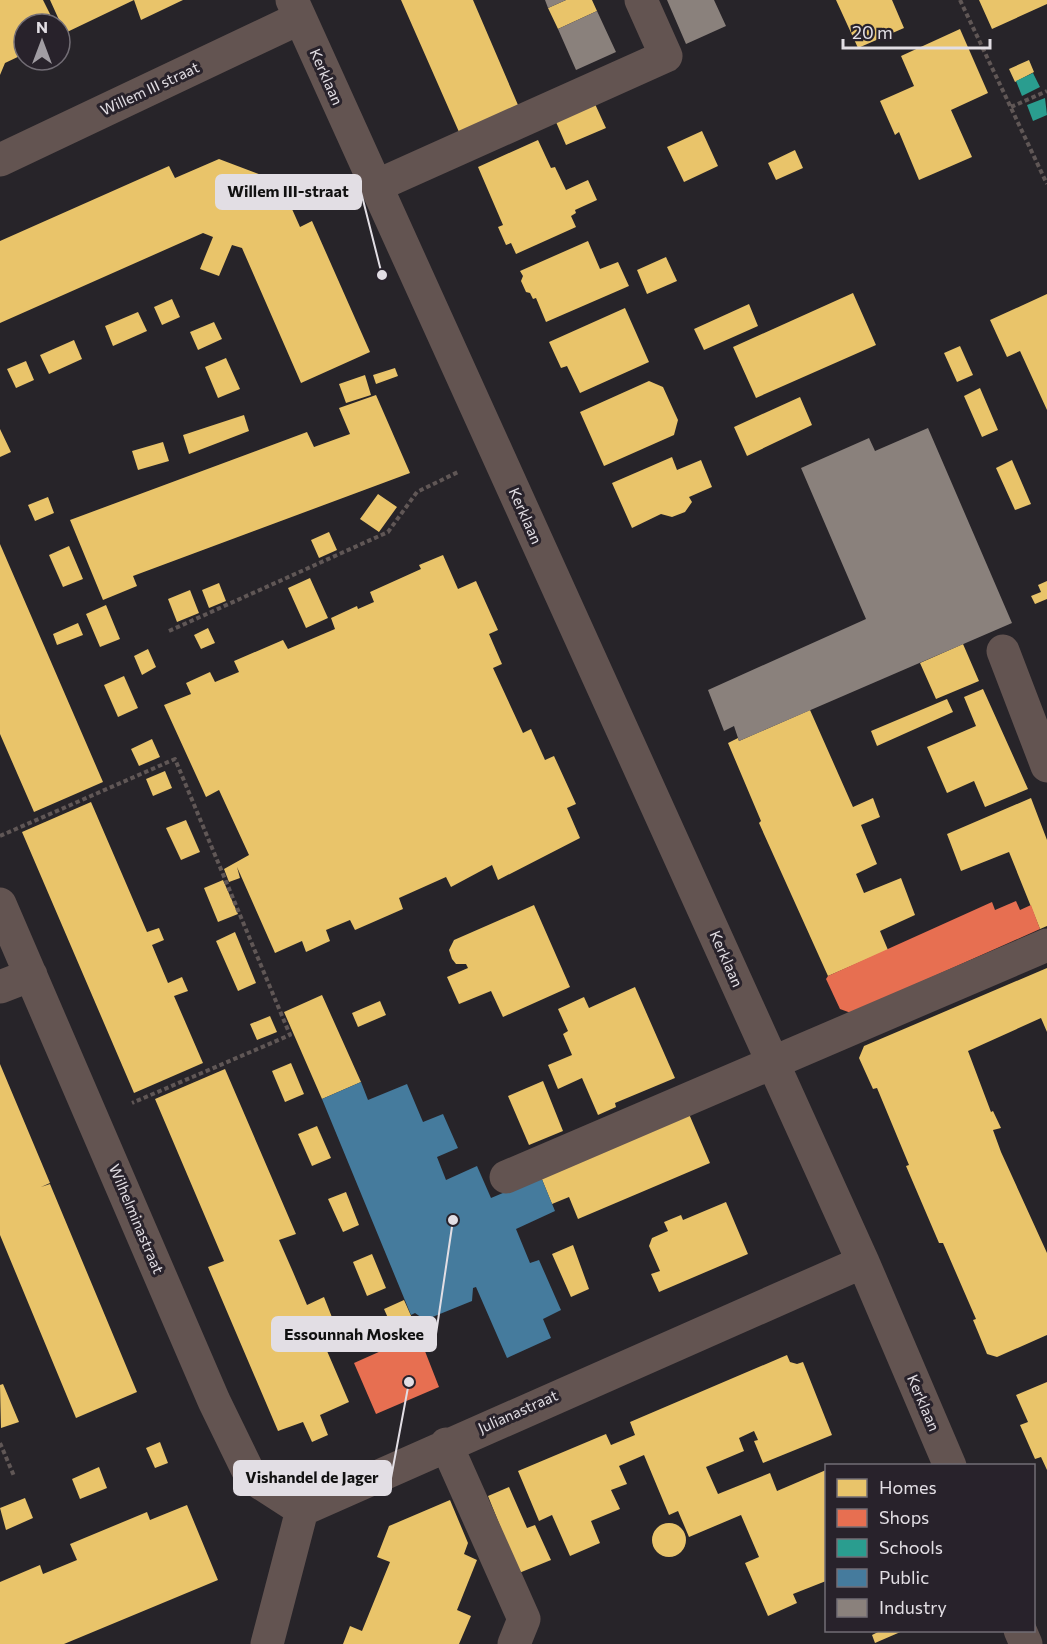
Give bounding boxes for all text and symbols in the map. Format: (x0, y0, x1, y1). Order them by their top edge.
north arrow (12, 12, 72, 72)
scale bar (843, 12, 990, 50)
text: N (36, 17, 48, 36)
text: 20 m (852, 21, 893, 43)
street label: Kerklaan (307, 46, 347, 108)
street label: Willem III straat (97, 57, 202, 119)
callout: Willem III-straat (216, 175, 361, 209)
text: Willem III-straat (227, 181, 349, 200)
street label: Kerklaan (506, 485, 546, 547)
street label: Kerklaan (707, 928, 747, 990)
street label: Wilhelminastraat (106, 1161, 168, 1276)
callout: Essounnah Moskee (272, 1317, 436, 1351)
text: Essounnah Moskee (284, 1324, 424, 1343)
street label: Kerklaan (904, 1372, 944, 1434)
street label: Julianastraat (475, 1386, 560, 1437)
callout: Vishandel de Jager (234, 1461, 391, 1495)
legend (825, 1464, 1035, 1632)
text: Vishandel de Jager (245, 1467, 379, 1486)
text: Homes (879, 1476, 937, 1498)
text: Shops (879, 1506, 929, 1528)
text: Schools (879, 1536, 943, 1558)
text: Public (879, 1566, 929, 1588)
text: Industry (879, 1596, 947, 1618)

